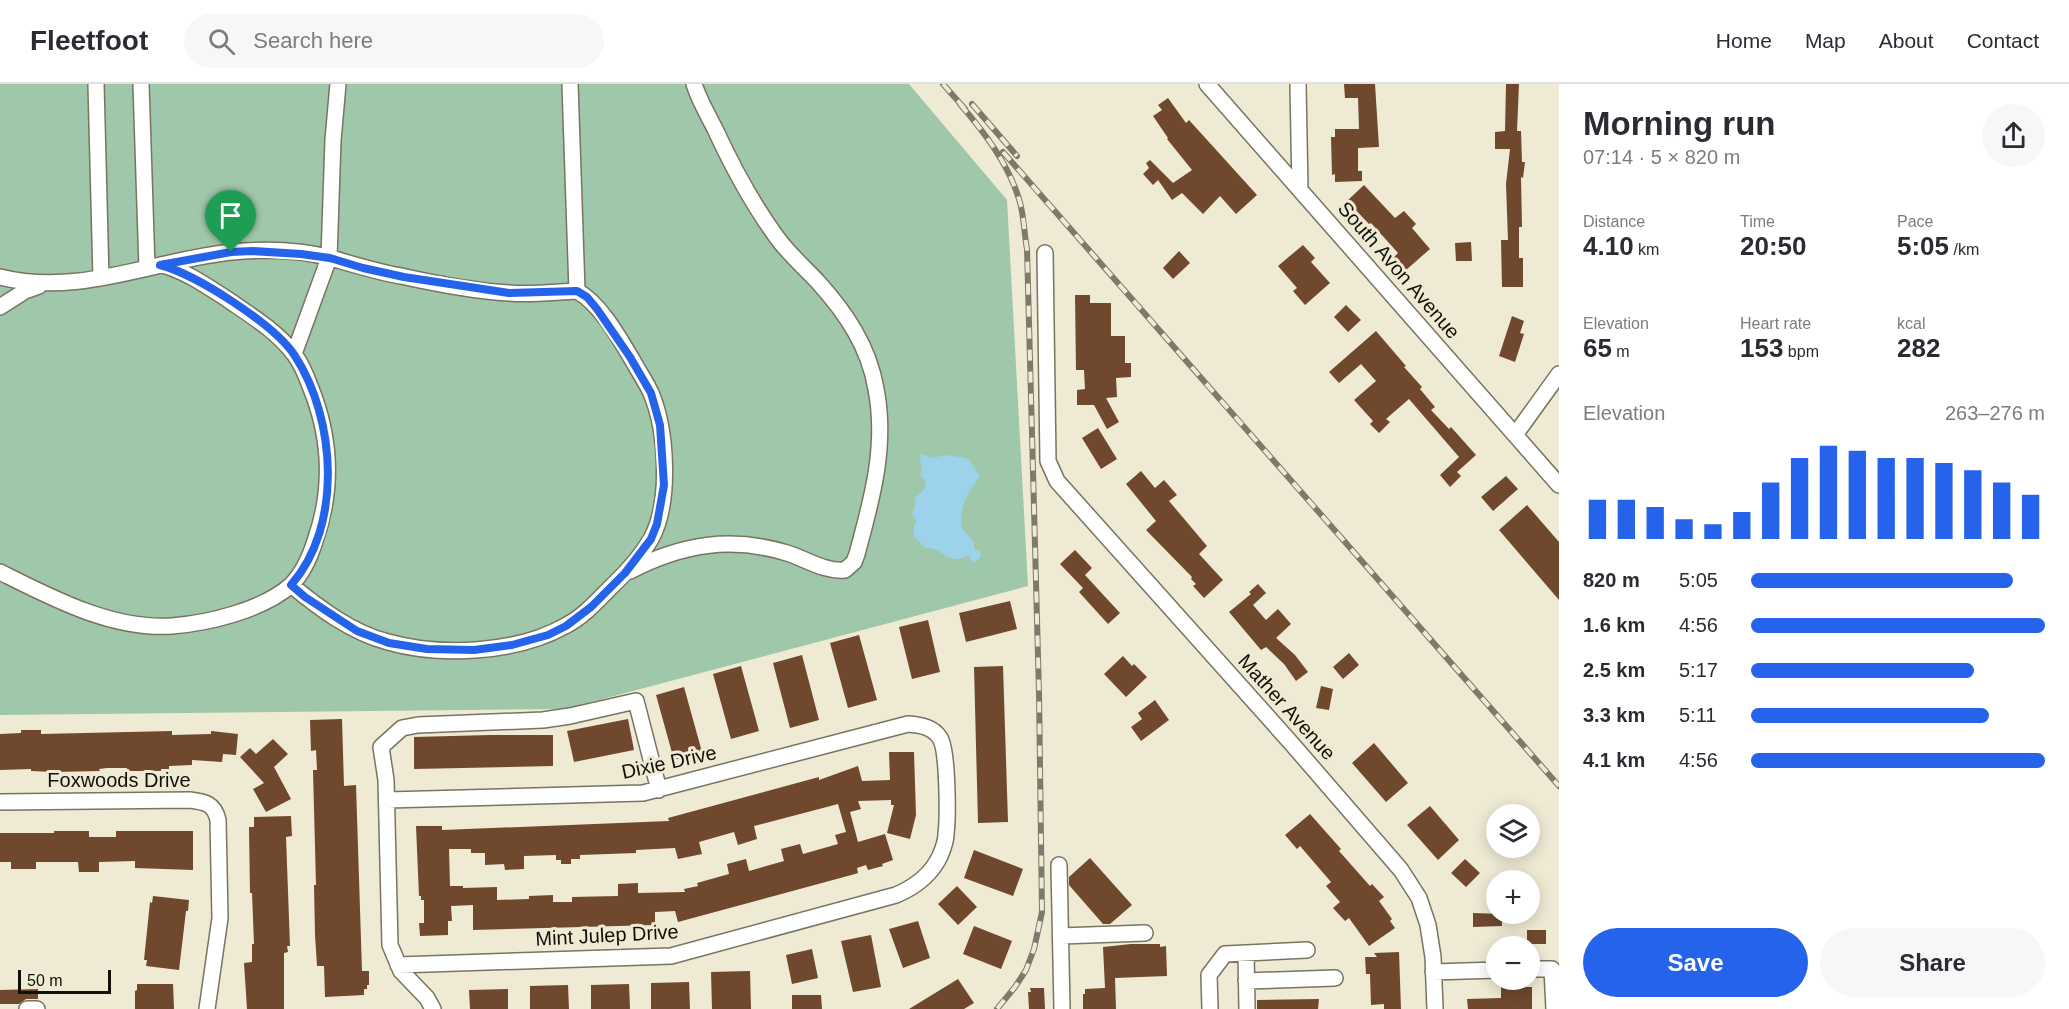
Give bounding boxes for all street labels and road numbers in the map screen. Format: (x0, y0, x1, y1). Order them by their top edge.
street label: South Avon Avenue (1334, 197, 1464, 343)
street label: Mather Avenue (1234, 650, 1340, 764)
street label: Dixie Drive (619, 741, 719, 783)
street label: Foxwoods Drive (47, 769, 191, 791)
street label: Mint Julep Drive (535, 920, 679, 950)

